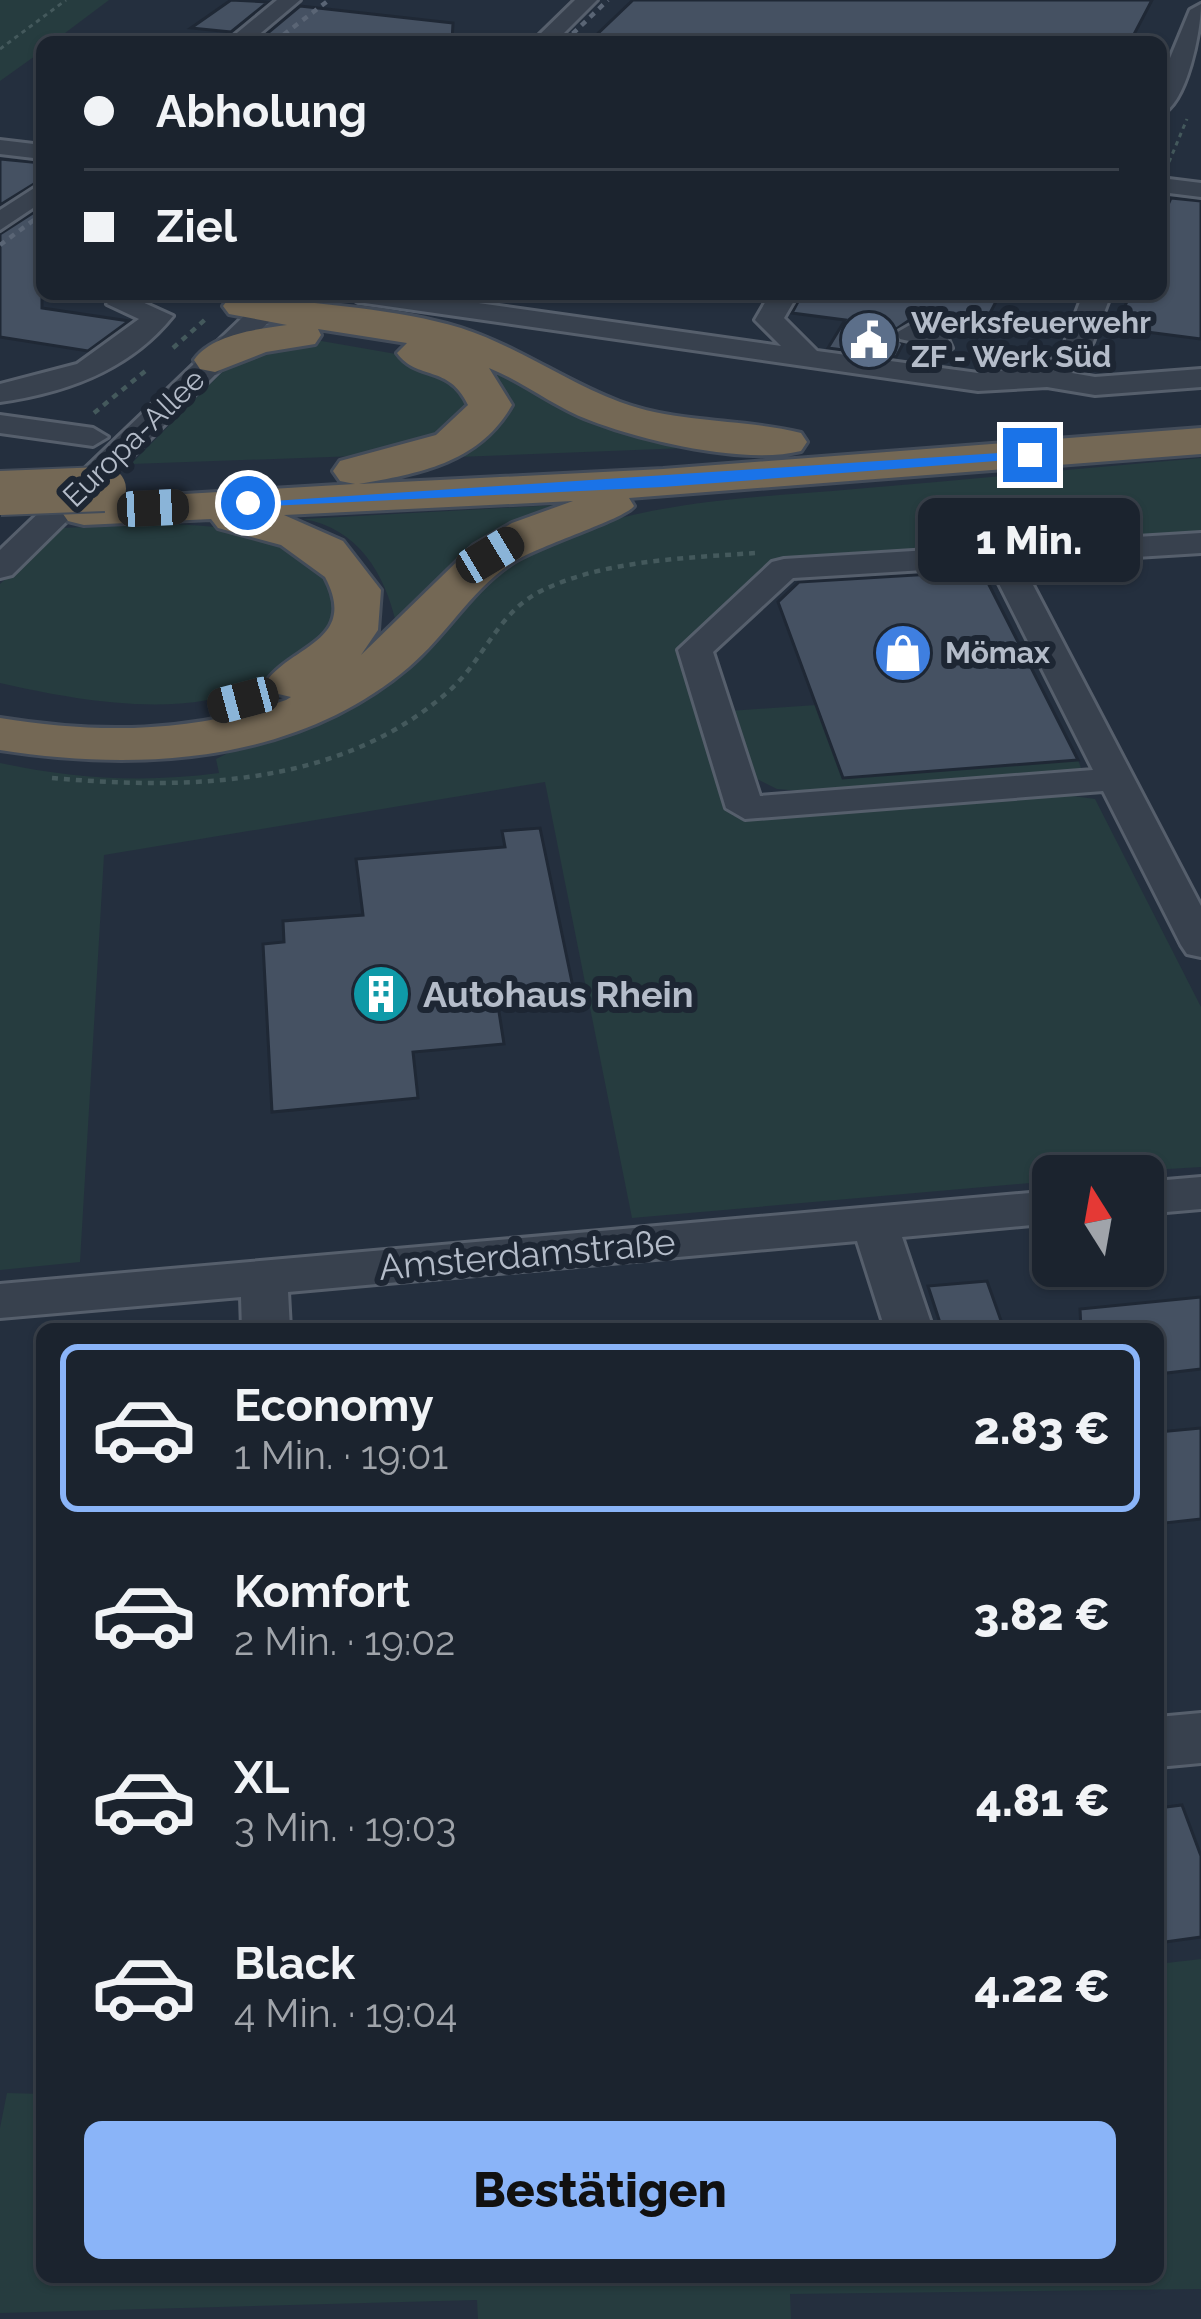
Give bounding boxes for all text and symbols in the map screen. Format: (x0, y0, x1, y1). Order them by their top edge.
text: Abholung (156, 85, 367, 138)
text: Ziel (156, 200, 237, 253)
place label: Werksfeuerwehr ZF - Werk Süd (911, 305, 1151, 374)
public building icon: Werksfeuerwehr ZF - Werk Süd (838, 309, 900, 371)
street label: Europa-Allee (56, 362, 212, 514)
route end (1003, 428, 1057, 482)
route start (221, 476, 275, 530)
car (116, 488, 190, 528)
callout: 1 Min. (919, 497, 1141, 581)
text: 1 Min. (976, 517, 1082, 563)
car (450, 521, 530, 589)
shop icon: Mömax (872, 622, 934, 684)
place label: Mömax (945, 635, 1050, 670)
car (204, 673, 282, 727)
building icon: Autohaus Rhein (350, 963, 412, 1025)
place label: Autohaus Rhein (423, 973, 694, 1015)
north arrow (1032, 1155, 1164, 1287)
map controls (1032, 1155, 1164, 1287)
street label: Amsterdamstraße (377, 1220, 677, 1288)
icon: car (90, 1374, 198, 1482)
text: Economy (234, 1379, 434, 1432)
text: 2.83 € (974, 1402, 1110, 1455)
text: 1 Min. · 19:01 (234, 1432, 448, 1478)
icon: car (90, 1560, 198, 1668)
text: Komfort (234, 1565, 410, 1618)
text: 3.82 € (974, 1588, 1110, 1641)
text: 2 Min. · 19:02 (234, 1618, 455, 1664)
icon: car (90, 1746, 198, 1854)
text: XL (234, 1751, 289, 1804)
text: 4.81 € (976, 1774, 1110, 1827)
text: 3 Min. · 19:03 (234, 1804, 456, 1850)
icon: car (90, 1932, 198, 2040)
text: Black (234, 1937, 355, 1990)
text: 4.22 € (975, 1960, 1110, 2013)
text: 4 Min. · 19:04 (234, 1990, 457, 2036)
button: Bestätigen (84, 2121, 1116, 2259)

